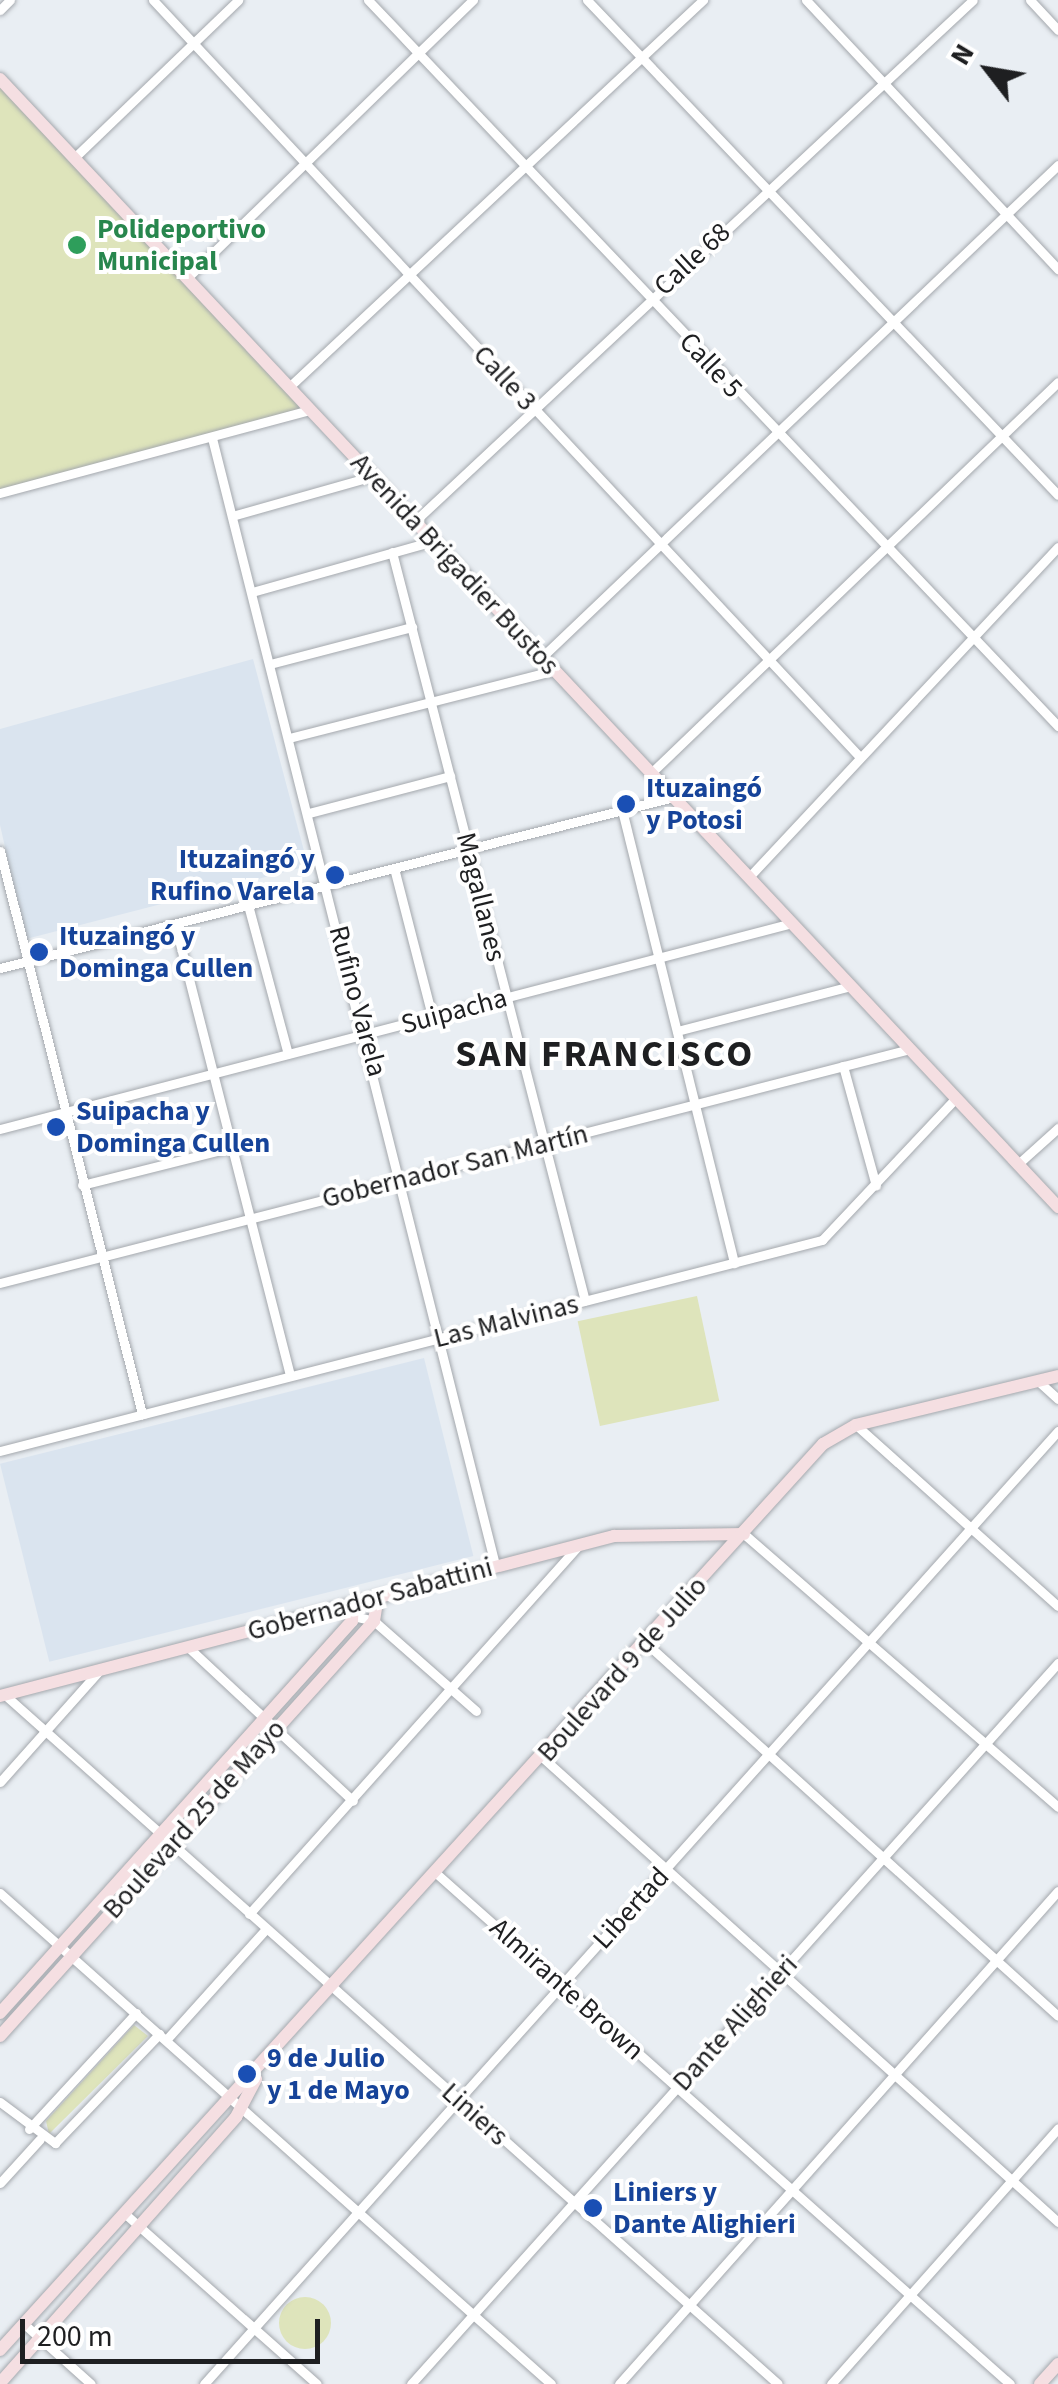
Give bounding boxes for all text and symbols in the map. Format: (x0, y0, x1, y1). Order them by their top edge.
north arrow (938, 20, 1038, 120)
text: N (940, 36, 984, 73)
place label: Polideportivo Municipal (97, 212, 266, 278)
street label: Calle 68 (647, 215, 737, 303)
marker: Polideportivo Municipal (66, 234, 88, 256)
street label: Calle 5 (672, 325, 750, 405)
street label: Calle 3 (466, 338, 544, 418)
street label: Avenida Brigadier Bustos (344, 446, 566, 682)
place label: Ituzaingó y Potosi (646, 771, 762, 837)
marker: Ituzaingó y Potosi (615, 793, 637, 815)
street label: Magallanes (449, 829, 513, 965)
place label: Ituzaingó y Rufino Varela (150, 842, 315, 908)
marker: Ituzaingó y Rufino Varela (324, 864, 346, 886)
place label: Ituzaingó y Dominga Cullen (59, 919, 253, 985)
street label: Rufino Varela (322, 922, 394, 1080)
marker: Ituzaingó y Dominga Cullen (28, 941, 50, 963)
street label: Suipacha (397, 981, 511, 1041)
district label: SAN FRANCISCO (455, 1032, 755, 1078)
place label: Suipacha y Dominga Cullen (76, 1094, 270, 1160)
marker: Suipacha y Dominga Cullen (45, 1116, 67, 1138)
street label: Gobernador San Martín (319, 1117, 591, 1215)
street label: Las Malvinas (430, 1287, 582, 1355)
street label: Gobernador Sabattini (244, 1550, 496, 1648)
street label: Boulevard 9 de Julio (530, 1569, 714, 1769)
street label: Boulevard 25 de Mayo (96, 1713, 292, 1925)
street label: Libertad (586, 1860, 676, 1956)
street label: Almirante Brown (483, 1911, 651, 2067)
street label: Dante Alighieri (665, 1948, 805, 2098)
place label: 9 de Julio y 1 de Mayo (267, 2041, 410, 2107)
marker: 9 de Julio y 1 de Mayo (236, 2063, 258, 2085)
street label: Liniers (435, 2075, 515, 2153)
place label: Liniers y Dante Alighieri (613, 2175, 796, 2241)
marker: Liniers y Dante Alighieri (582, 2197, 604, 2219)
scale bar (25, 2299, 325, 2361)
text: 200 m (37, 2315, 113, 2358)

